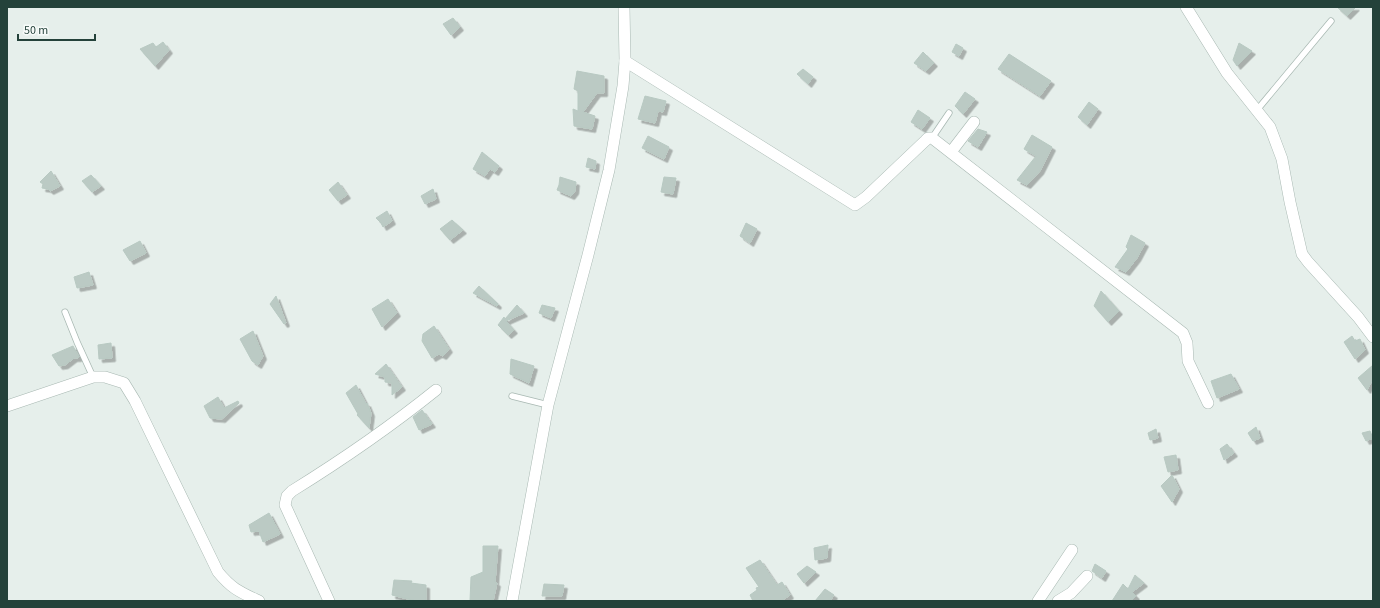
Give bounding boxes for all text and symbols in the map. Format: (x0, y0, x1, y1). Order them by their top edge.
scale bar (18, 16, 95, 42)
text: 50 m (24, 22, 48, 39)

